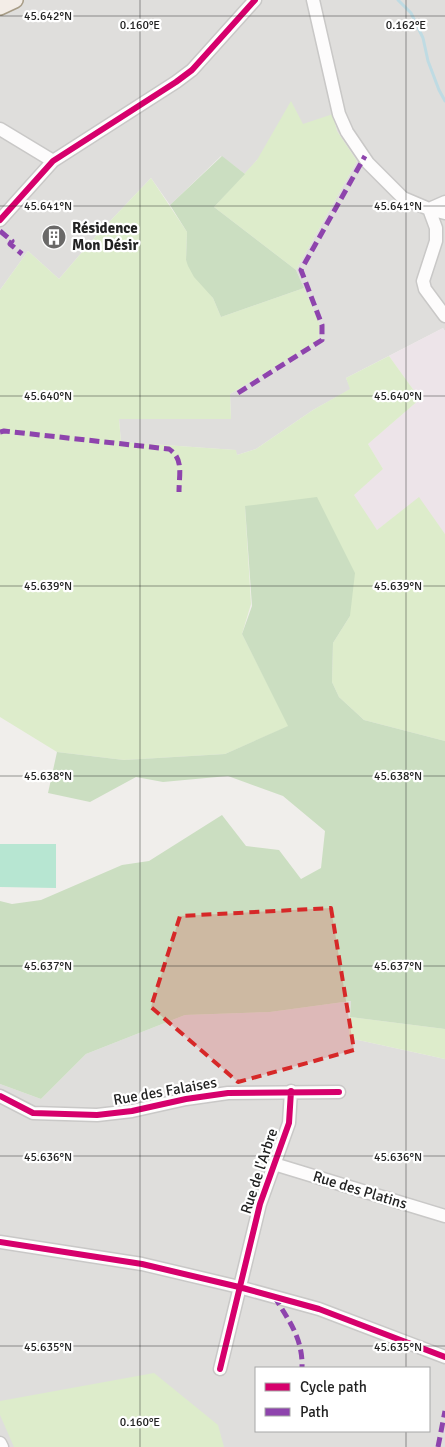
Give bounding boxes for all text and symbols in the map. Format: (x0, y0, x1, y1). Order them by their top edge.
text: 45.642°N (24, 9, 72, 24)
text: 0.160°E (120, 18, 160, 33)
text: 0.162°E (386, 18, 426, 33)
text: 45.641°N (24, 199, 72, 214)
text: 45.641°N (374, 199, 422, 214)
place label: Résidence Mon Désir (72, 219, 138, 254)
building icon: Résidence Mon Désir (41, 224, 67, 250)
text: 45.640°N (24, 389, 72, 404)
text: 45.640°N (374, 389, 422, 404)
text: 45.639°N (24, 579, 72, 594)
text: 45.639°N (374, 579, 422, 594)
text: 45.638°N (24, 769, 72, 784)
text: 45.638°N (374, 769, 422, 784)
text: 45.637°N (24, 959, 72, 974)
text: 45.637°N (374, 959, 422, 974)
street label: Rue des Falaises (112, 1073, 219, 1109)
street label: Rue de l'Arbre (237, 1126, 281, 1216)
text: 45.636°N (24, 1150, 72, 1165)
text: 45.636°N (374, 1150, 422, 1165)
street label: Rue des Platins (311, 1167, 410, 1213)
text: 45.635°N (24, 1340, 72, 1355)
text: 45.635°N (374, 1340, 422, 1355)
legend (255, 1367, 430, 1432)
text: Cycle path (300, 1378, 367, 1396)
text: Path (300, 1403, 329, 1421)
text: 0.160°E (120, 1415, 160, 1430)

